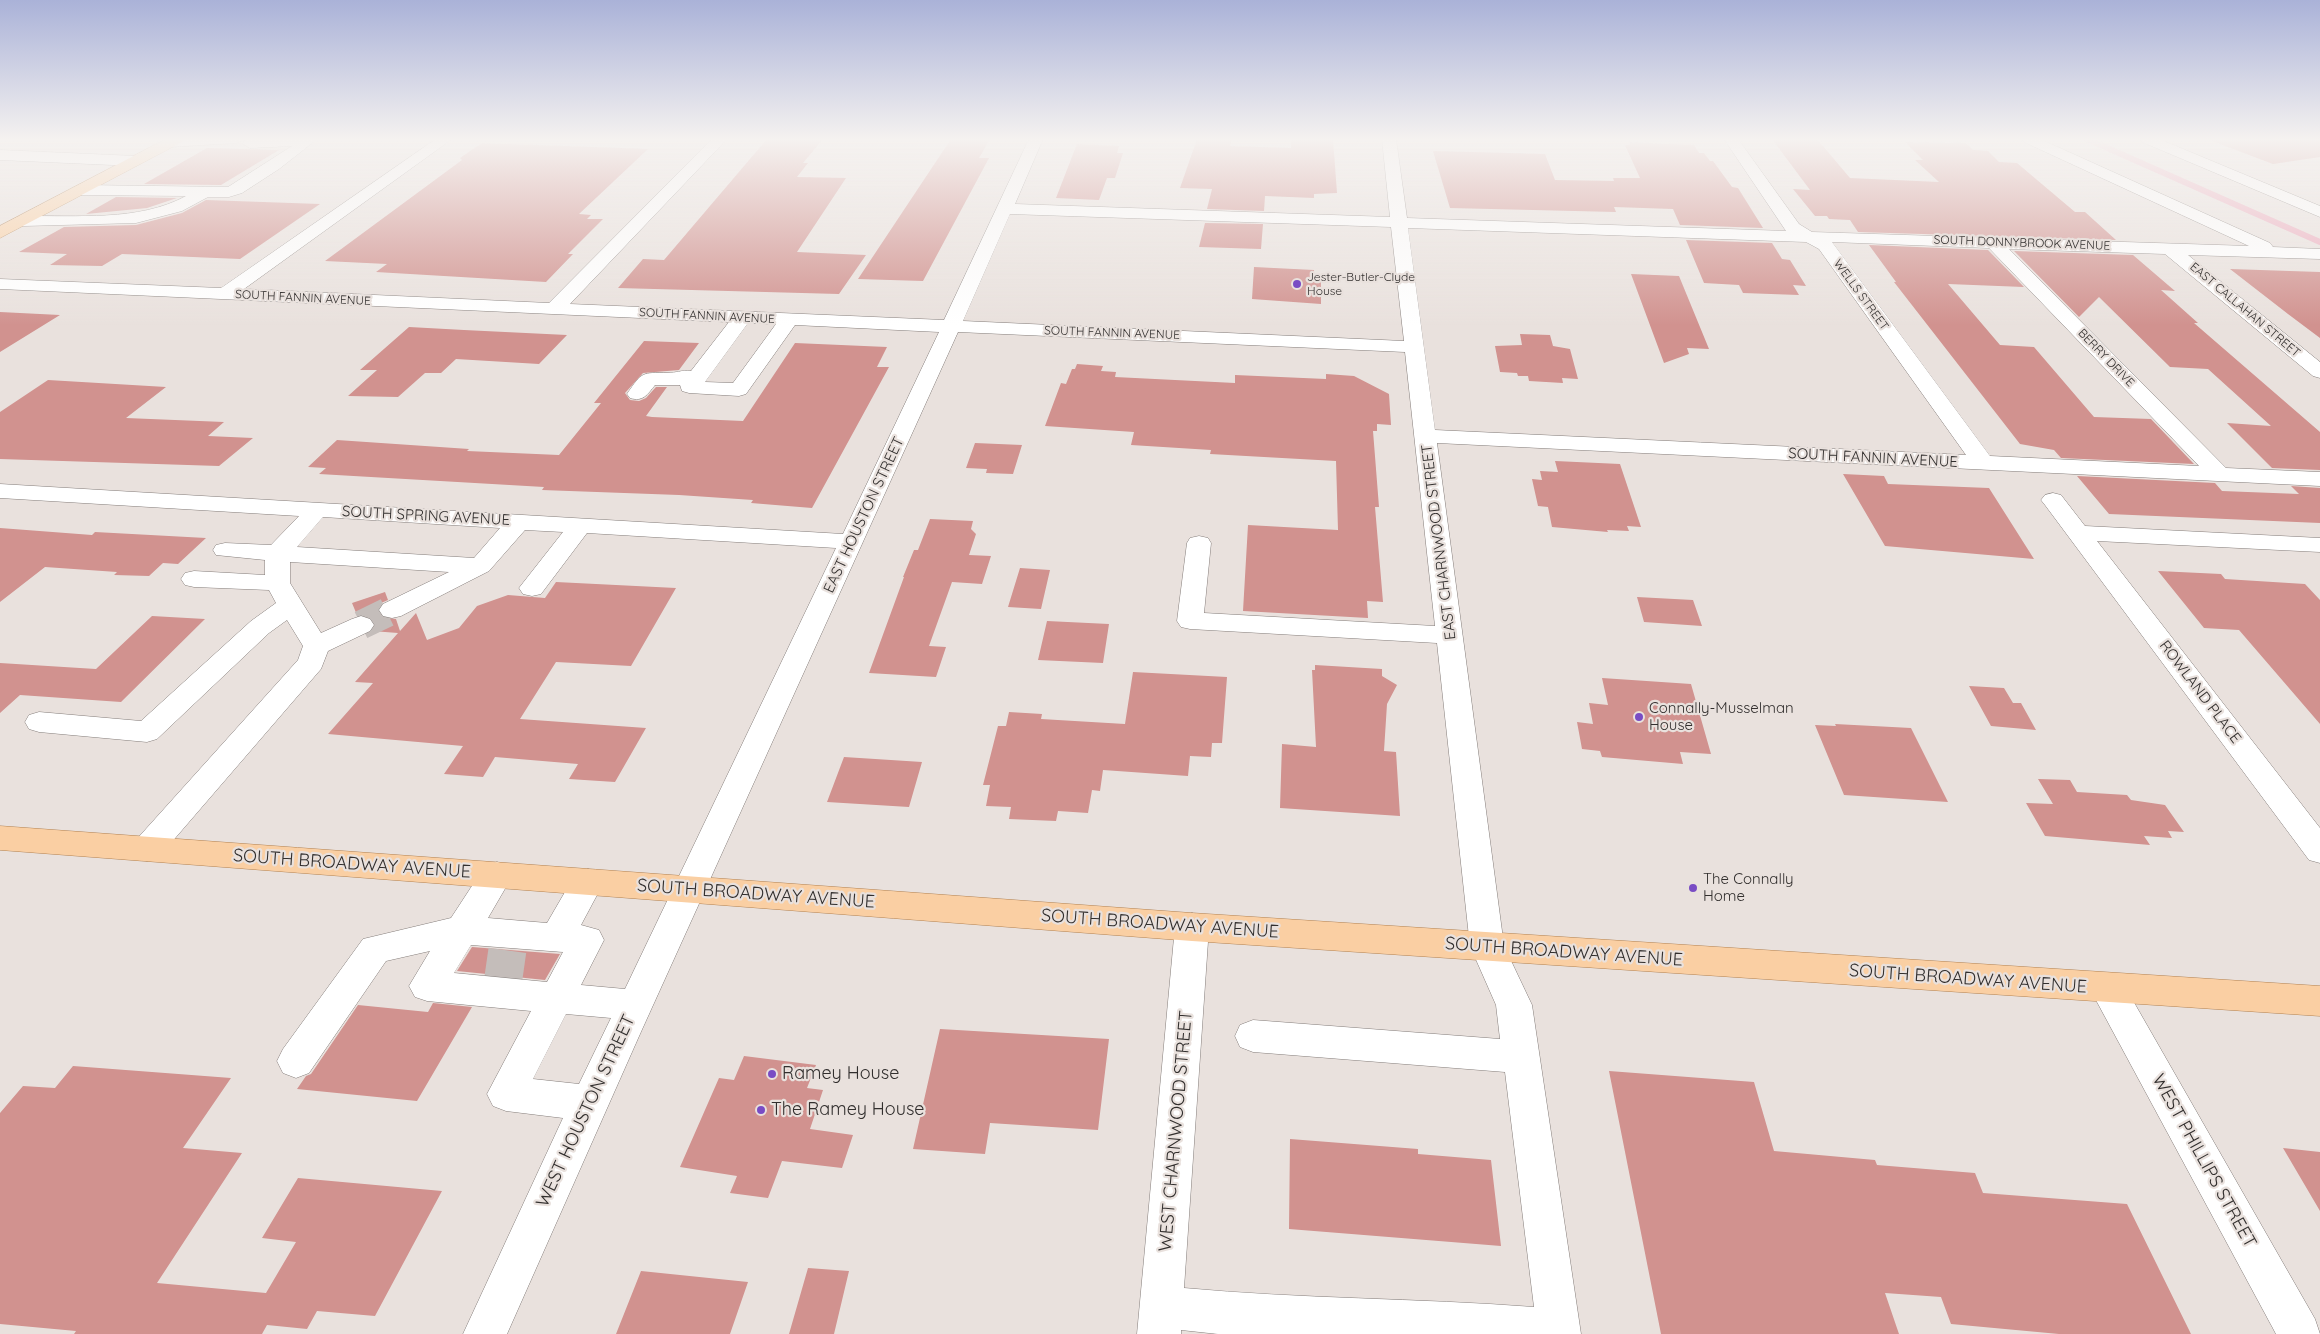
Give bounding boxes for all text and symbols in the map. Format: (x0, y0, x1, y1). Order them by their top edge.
street label: SOUTH DONNYBROOK AVENUE (1933, 233, 2111, 253)
street label: WELLS STREET (1830, 257, 1892, 333)
street label: EAST CALLAHAN STREET (2187, 260, 2303, 360)
place label: Jester-Butler-Clyde House (1307, 270, 1415, 298)
marker: Jester-Butler-Clyde House (1291, 278, 1303, 290)
street label: SOUTH FANNIN AVENUE (235, 287, 371, 309)
street label: SOUTH FANNIN AVENUE (639, 305, 775, 327)
street label: SOUTH FANNIN AVENUE (1044, 323, 1180, 343)
street label: BERRY DRIVE (2075, 326, 2137, 390)
street label: EAST HOUSTON STREET (820, 434, 908, 596)
street label: EAST CHARNWOOD STREET (1418, 443, 1460, 641)
street label: SOUTH FANNIN AVENUE (1788, 445, 1958, 471)
street label: SOUTH SPRING AVENUE (342, 503, 510, 529)
street label: ROWLAND PLACE (2155, 637, 2245, 747)
place label: Connally-Musselman House (1649, 699, 1794, 734)
marker: Connally-Musselman House (1633, 711, 1645, 723)
street label: SOUTH BROADWAY AVENUE (232, 845, 472, 883)
place label: The Connally Home (1703, 870, 1794, 905)
street label: SOUTH BROADWAY AVENUE (636, 875, 876, 913)
marker: The Connally Home (1687, 882, 1699, 894)
street label: SOUTH BROADWAY AVENUE (1040, 905, 1280, 943)
street label: SOUTH BROADWAY AVENUE (1444, 933, 1684, 971)
street label: SOUTH BROADWAY AVENUE (1848, 960, 2088, 998)
street label: WEST CHARNWOOD STREET (1155, 1009, 1197, 1253)
street label: WEST HOUSTON STREET (532, 1011, 640, 1211)
place label: Ramey House (782, 1063, 899, 1085)
marker: Ramey House (766, 1068, 778, 1080)
street label: WEST PHILLIPS STREET (2147, 1070, 2261, 1252)
place label: The Ramey House (771, 1099, 925, 1121)
marker: The Ramey House (755, 1104, 767, 1116)

